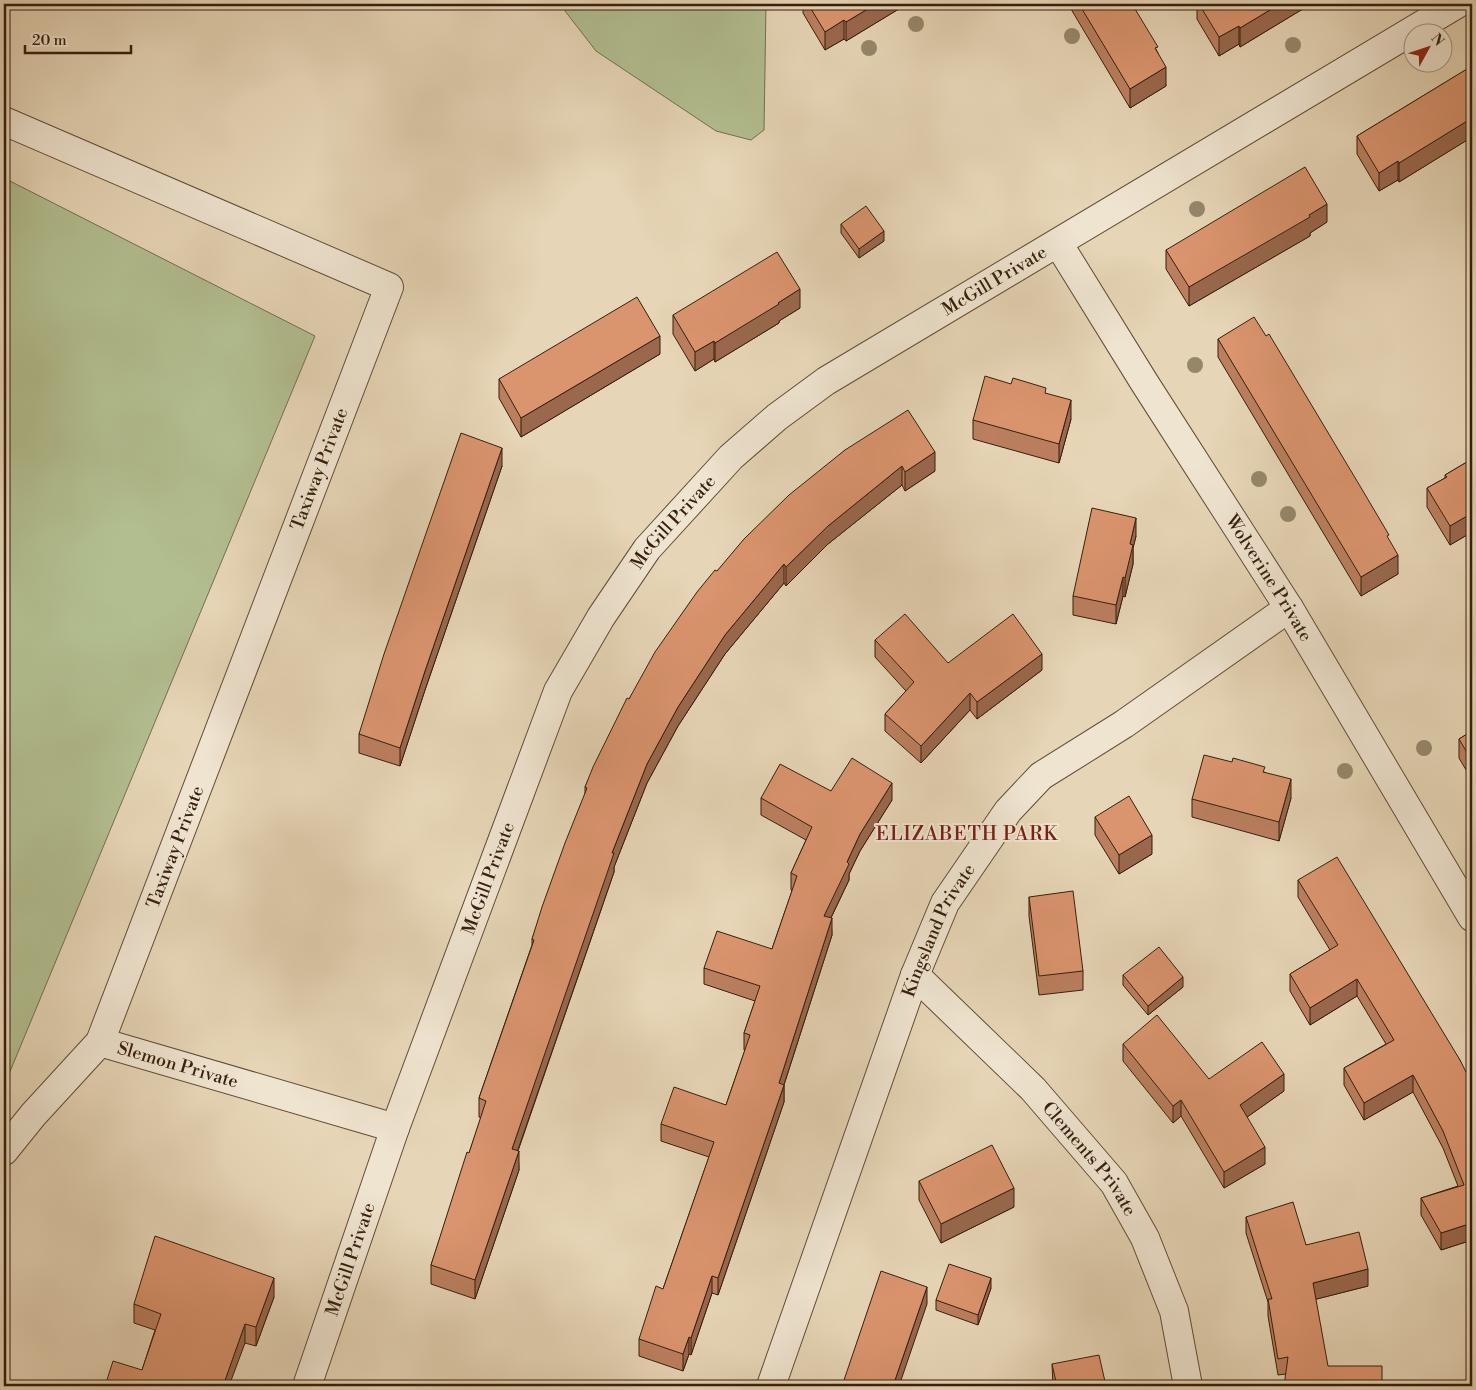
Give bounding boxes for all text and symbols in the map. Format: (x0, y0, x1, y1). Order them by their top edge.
scale bar (25, 22, 131, 54)
north arrow (1404, 22, 1454, 72)
text: N (1427, 30, 1448, 50)
text: 20 m (32, 31, 67, 50)
street label: McGill Private (938, 241, 1051, 321)
street label: Taxiway Private (286, 405, 353, 534)
street label: McGill Private (626, 470, 721, 574)
street label: Wolverine Private (1220, 510, 1317, 646)
street label: Taxiway Private (142, 783, 209, 912)
street label: McGill Private (457, 819, 520, 938)
district label: ELIZABETH PARK (876, 822, 1058, 846)
street label: Kingsland Private (897, 859, 981, 1000)
street label: Slemon Private (114, 1037, 241, 1094)
street label: Clements Private (1037, 1097, 1141, 1220)
street label: McGill Private (321, 1200, 381, 1319)

